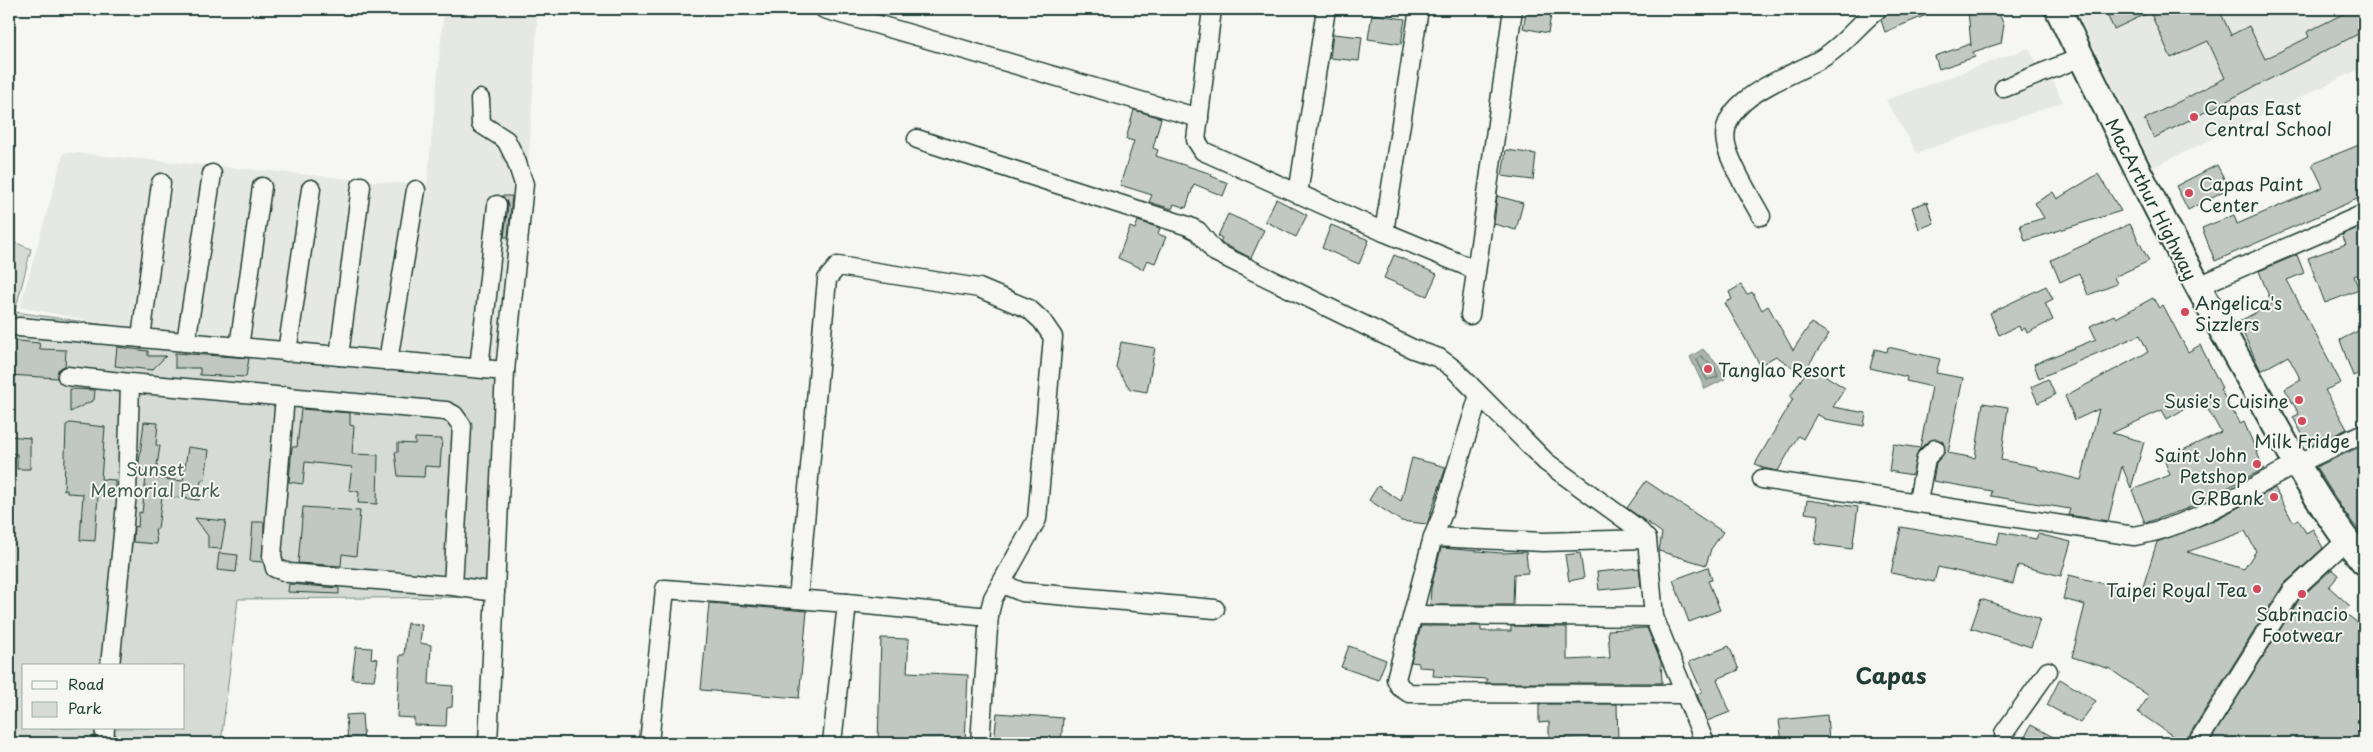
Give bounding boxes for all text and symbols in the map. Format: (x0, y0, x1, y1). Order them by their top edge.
place label: Capas East Central School (2204, 94, 2332, 142)
marker: Capas East Central School (2188, 111, 2200, 123)
street label: MacArthur Highway (2099, 113, 2205, 285)
place label: Capas Paint Center (2199, 170, 2303, 218)
marker: Capas Paint Center (2183, 187, 2195, 199)
place label: Angelica's Sizzlers (2195, 289, 2282, 337)
marker: Angelica's Sizzlers (2179, 306, 2191, 318)
place label: Tanglao Resort (1718, 356, 1846, 383)
marker: Tanglao Resort (1702, 363, 1714, 375)
place label: Susie's Cuisine (2164, 387, 2289, 414)
marker: Susie's Cuisine (2293, 394, 2305, 406)
marker: Milk Fridge (2296, 415, 2308, 427)
place label: Milk Fridge (2254, 427, 2350, 454)
place label: Saint John Petshop (2154, 441, 2247, 489)
park label: Sunset Memorial Park (90, 455, 220, 503)
marker: Saint John Petshop (2251, 458, 2263, 470)
place label: GRBank (2191, 484, 2264, 511)
marker: GRBank (2268, 491, 2280, 503)
place label: Taipei Royal Tea (2106, 576, 2248, 603)
marker: Taipei Royal Tea (2251, 583, 2263, 595)
marker: Sabrinacio Footwear (2296, 588, 2308, 600)
place label: Sabrinacio Footwear (2256, 600, 2348, 648)
district label: Capas (1855, 658, 1927, 691)
legend (22, 664, 185, 730)
text: Road (68, 672, 104, 695)
text: Park (68, 696, 102, 719)

